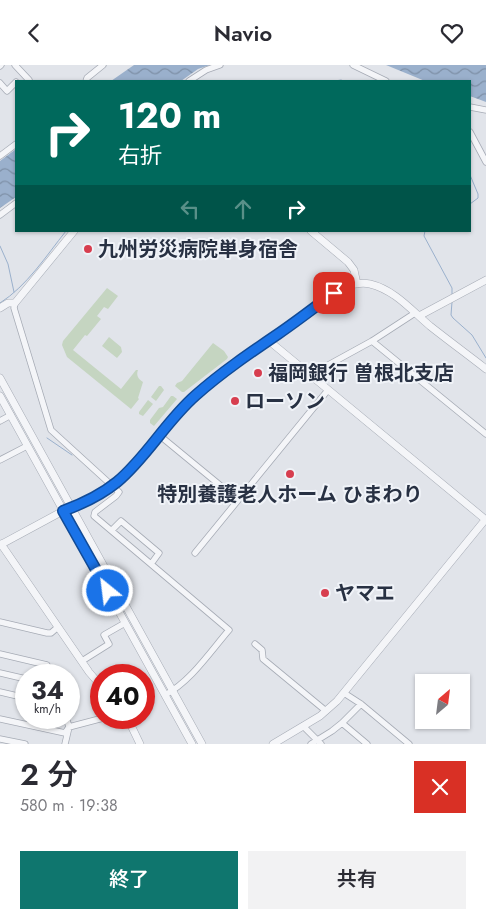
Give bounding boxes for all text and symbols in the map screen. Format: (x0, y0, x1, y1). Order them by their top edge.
text: Navio (214, 17, 272, 49)
icon: back (20, 19, 48, 47)
icon: heart (438, 19, 466, 47)
text: 120 m (118, 91, 221, 141)
icon: right (35, 100, 100, 165)
text: 右折 (118, 139, 162, 171)
icon: left (176, 195, 204, 223)
icon: ahead (229, 195, 257, 223)
icon: right (282, 195, 310, 223)
place label: 九州労災病院単身宿舎 (98, 235, 298, 264)
marker: 九州労災病院単身宿舎 (82, 243, 94, 255)
pin (313, 272, 355, 314)
icon: arrive (320, 279, 348, 307)
place label: 福岡銀行 曽根北支店 (268, 359, 454, 388)
marker: 福岡銀行 曽根北支店 (252, 367, 264, 379)
place label: ローソン (245, 387, 325, 416)
marker: ローソン (229, 395, 241, 407)
marker: 特別養護老人ホーム ひまわり (284, 468, 296, 480)
place label: 特別養護老人ホーム ひまわり (157, 480, 423, 509)
position arrow (81, 564, 133, 616)
place label: ヤマエ (335, 579, 395, 608)
marker: ヤマエ (319, 587, 331, 599)
speed limit sign: 40 (90, 664, 155, 729)
text: 34 (31, 672, 64, 708)
north arrow (415, 674, 470, 729)
map controls (415, 674, 470, 729)
text: km/h (34, 700, 61, 718)
text: 2 分 (20, 753, 78, 796)
button: close (414, 761, 466, 813)
text: 580 m · 19:38 (20, 794, 118, 817)
button: 終了 (20, 851, 238, 909)
button: 共有 (248, 851, 466, 909)

